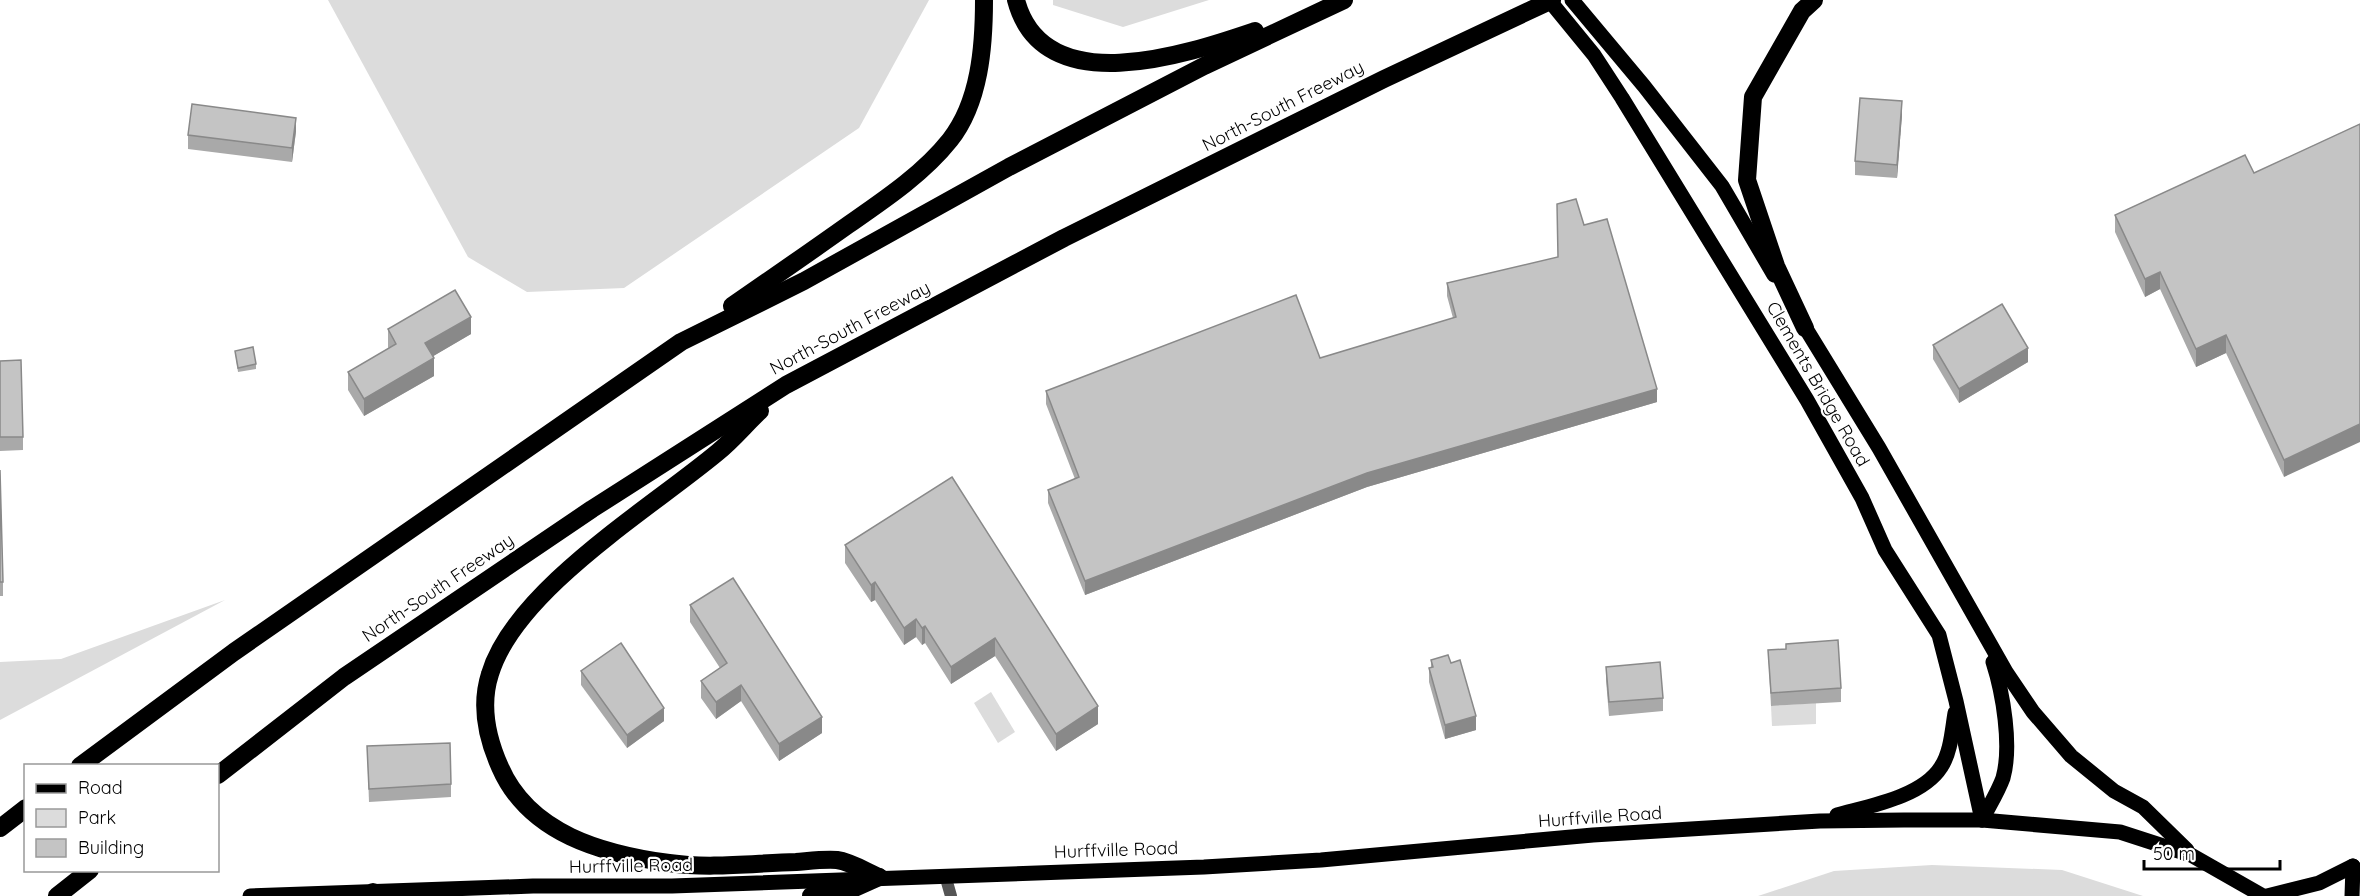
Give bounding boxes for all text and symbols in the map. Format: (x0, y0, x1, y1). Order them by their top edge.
street label: North-South Freeway (1198, 55, 1367, 156)
street label: North-South Freeway (766, 276, 934, 380)
street label: Clements Bridge Road (1762, 297, 1875, 470)
street label: North-South Freeway (357, 528, 518, 647)
legend (24, 764, 219, 872)
text: Road (78, 776, 123, 799)
street label: Hurffville Road (1537, 801, 1663, 832)
text: Park (78, 806, 116, 829)
scale bar (2144, 833, 2280, 871)
text: Building (78, 836, 144, 859)
street label: Hurffville Road (1053, 836, 1179, 863)
text: 50 m (2153, 842, 2195, 865)
street label: Hurffville Road (569, 853, 693, 878)

